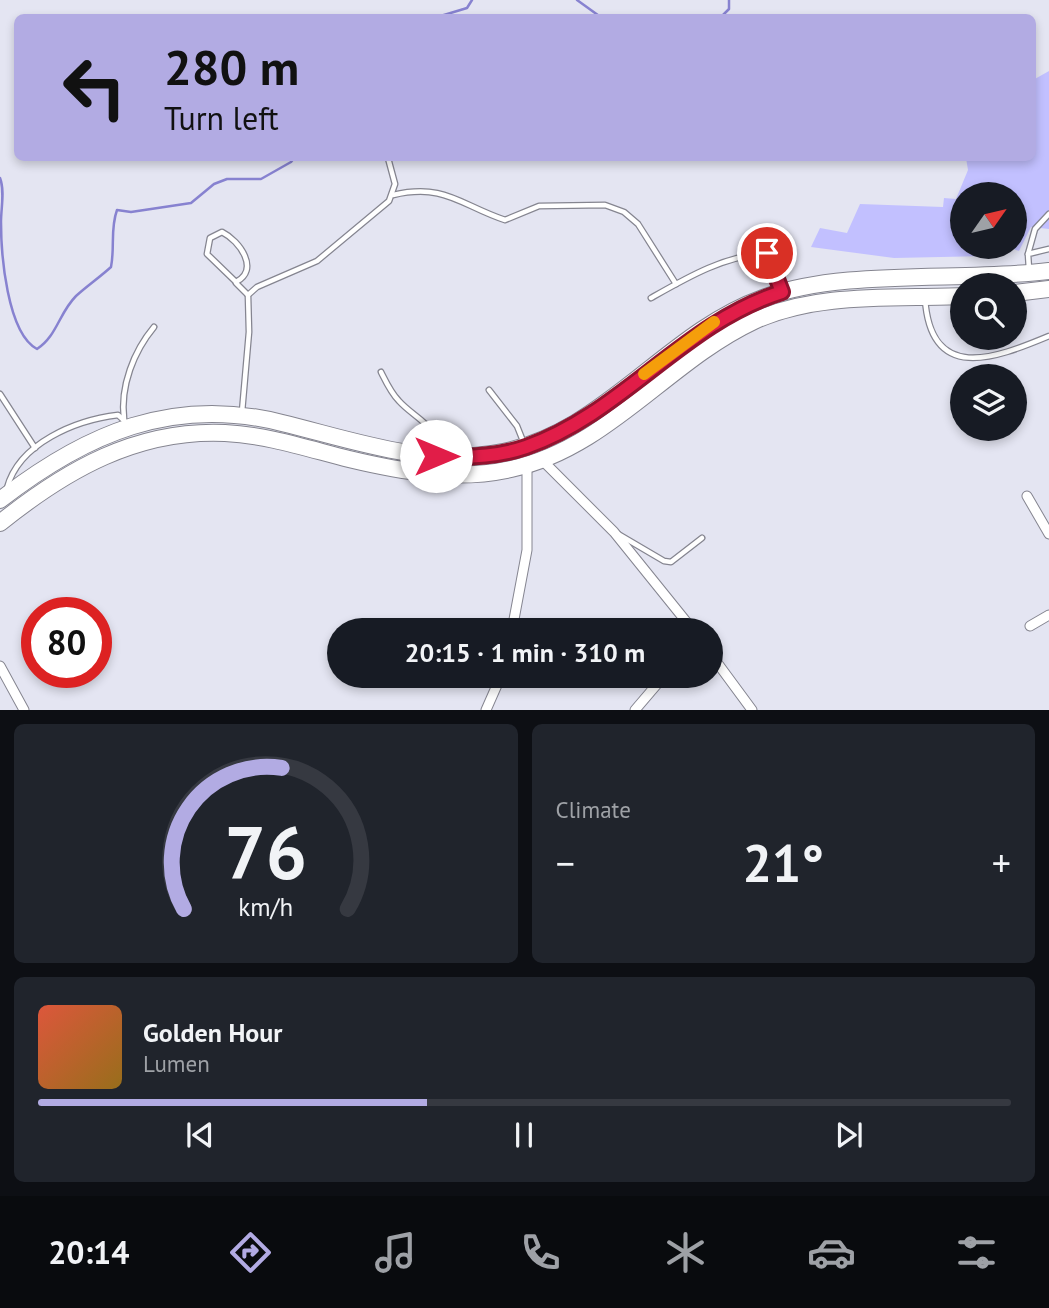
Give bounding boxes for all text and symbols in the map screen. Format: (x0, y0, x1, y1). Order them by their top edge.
text: 280 m (164, 35, 299, 99)
icon: left (49, 42, 140, 133)
text: Turn left (164, 97, 279, 139)
north arrow (950, 182, 1027, 259)
map controls (950, 182, 1027, 441)
pin (737, 223, 797, 283)
icon: arrive (748, 234, 786, 272)
button: search (950, 273, 1027, 350)
button: layers (950, 364, 1027, 441)
position arrow (399, 419, 473, 493)
speed limit sign: 80 (21, 597, 112, 688)
text: 20:15 · 1 min · 310 m (405, 636, 645, 669)
text: Climate (556, 795, 631, 824)
text: 76 (224, 806, 307, 900)
text: 21° (742, 829, 824, 896)
text: − (556, 838, 575, 887)
text: + (992, 838, 1011, 887)
text: km/h (238, 891, 293, 923)
text: Golden Hour (143, 1016, 282, 1049)
text: Lumen (143, 1049, 210, 1078)
icon: previous (181, 1116, 219, 1154)
icon: pause (505, 1116, 543, 1154)
icon: next (830, 1116, 868, 1154)
icon: directions (226, 1228, 275, 1277)
icon: music (371, 1228, 420, 1277)
icon: phone (516, 1228, 565, 1277)
icon: climate (661, 1228, 710, 1277)
icon: car (807, 1228, 856, 1277)
icon: filters (952, 1228, 1001, 1277)
text: 20:14 (48, 1231, 129, 1273)

